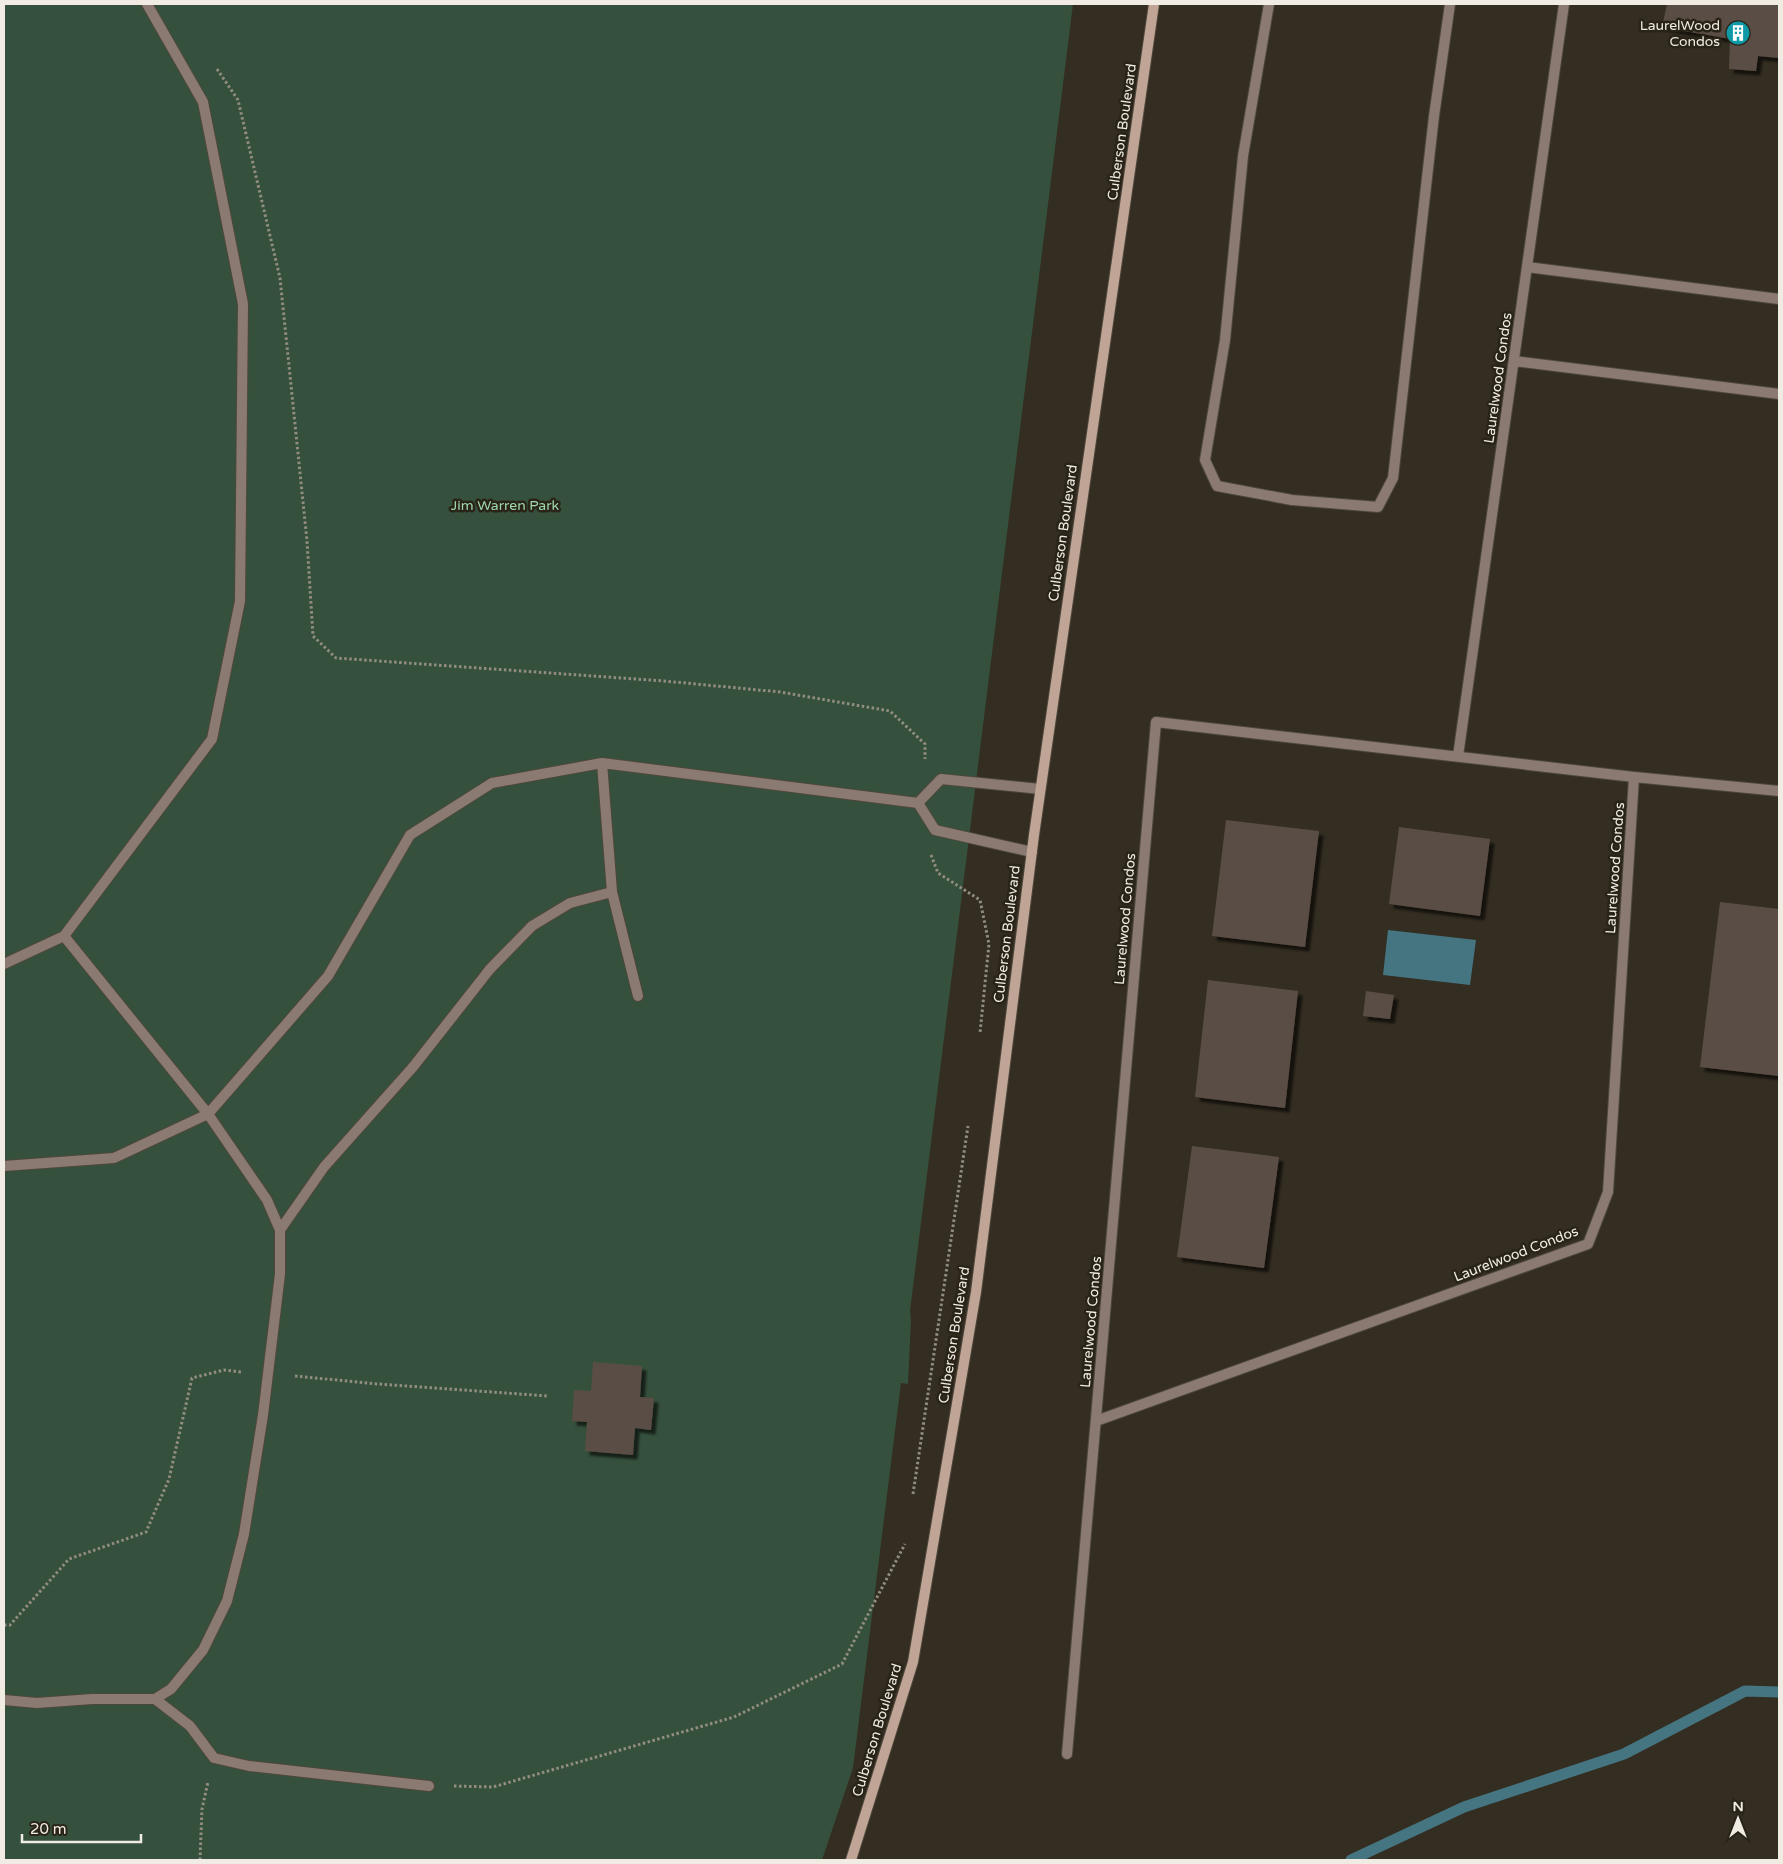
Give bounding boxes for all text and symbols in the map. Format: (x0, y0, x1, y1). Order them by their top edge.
place label: LaurelWood Condos (1640, 17, 1720, 50)
building icon: LaurelWood Condos (1725, 20, 1751, 46)
street label: Culberson Boulevard (1104, 62, 1140, 202)
street label: Laurelwood Condos (1480, 311, 1516, 445)
street label: Culberson Boulevard (1045, 463, 1081, 603)
park label: Jim Warren Park (451, 497, 560, 514)
street label: Laurelwood Condos (1602, 801, 1628, 934)
street label: Laurelwood Condos (1111, 852, 1139, 986)
street label: Culberson Boulevard (990, 864, 1024, 1004)
street label: Laurelwood Condos (1451, 1222, 1581, 1286)
street label: Laurelwood Condos (1077, 1255, 1105, 1389)
street label: Culberson Boulevard (935, 1265, 973, 1405)
street label: Culberson Boulevard (849, 1661, 905, 1799)
north arrow (1713, 1794, 1763, 1844)
text: N (1732, 1798, 1744, 1815)
scale bar (22, 1812, 141, 1844)
text: 20 m (30, 1820, 67, 1838)

